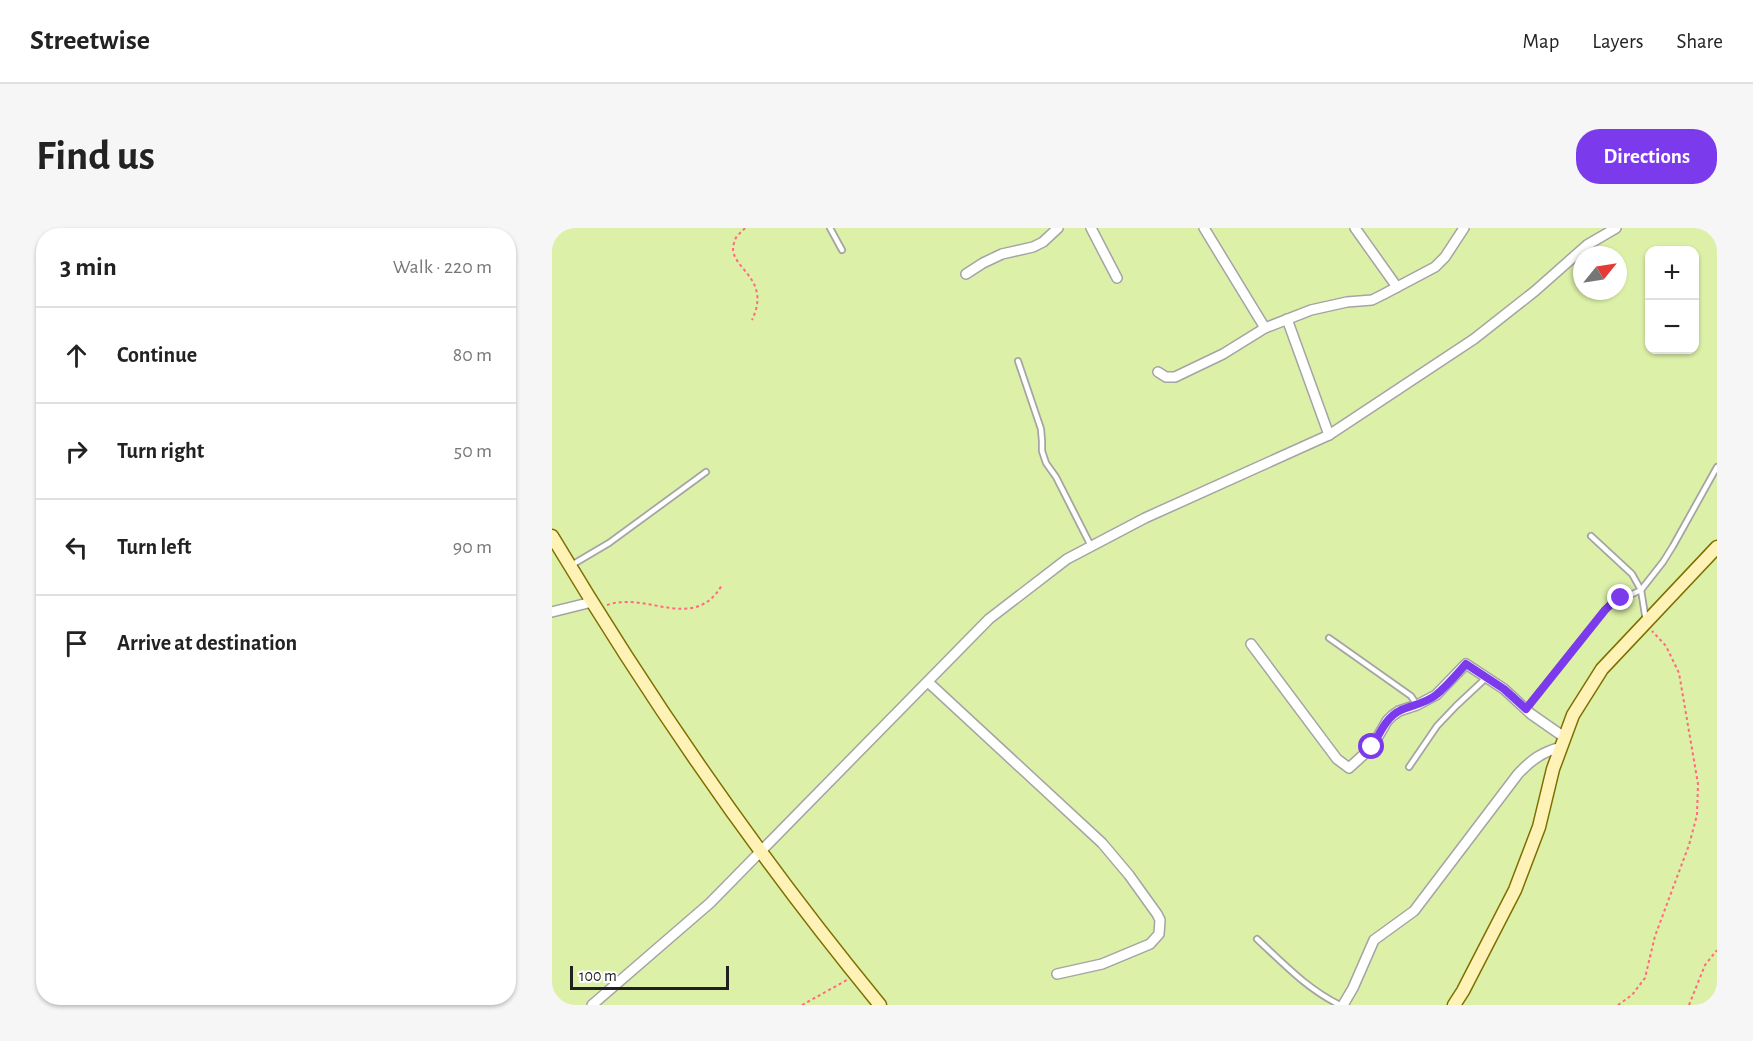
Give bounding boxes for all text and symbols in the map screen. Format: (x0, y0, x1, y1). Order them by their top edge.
text: Streetwise (30, 27, 150, 55)
text: Map (1523, 31, 1559, 52)
text: Layers (1592, 31, 1643, 52)
text: Share (1676, 31, 1723, 52)
button: Directions (1576, 129, 1717, 184)
text: Find us (36, 135, 155, 177)
north arrow (1573, 246, 1627, 300)
map controls (1645, 246, 1699, 354)
button: + (1645, 246, 1699, 300)
text: 3 min (60, 254, 117, 280)
text: Walk · 220 m (393, 257, 492, 277)
button: − (1645, 300, 1699, 354)
icon: ahead (60, 339, 93, 372)
text: Continue (117, 344, 197, 366)
text: 80 m (453, 345, 492, 365)
icon: right (60, 435, 93, 468)
text: Turn right (117, 440, 204, 462)
text: 50 m (454, 441, 492, 461)
icon: left (60, 531, 93, 564)
text: Turn left (117, 536, 191, 558)
text: 90 m (453, 537, 492, 557)
route end (1607, 584, 1633, 610)
icon: arrive (60, 627, 93, 660)
text: Arrive at destination (117, 632, 297, 654)
route start (1358, 733, 1384, 759)
scale bar (570, 963, 729, 990)
text: 100 m (579, 968, 617, 984)

